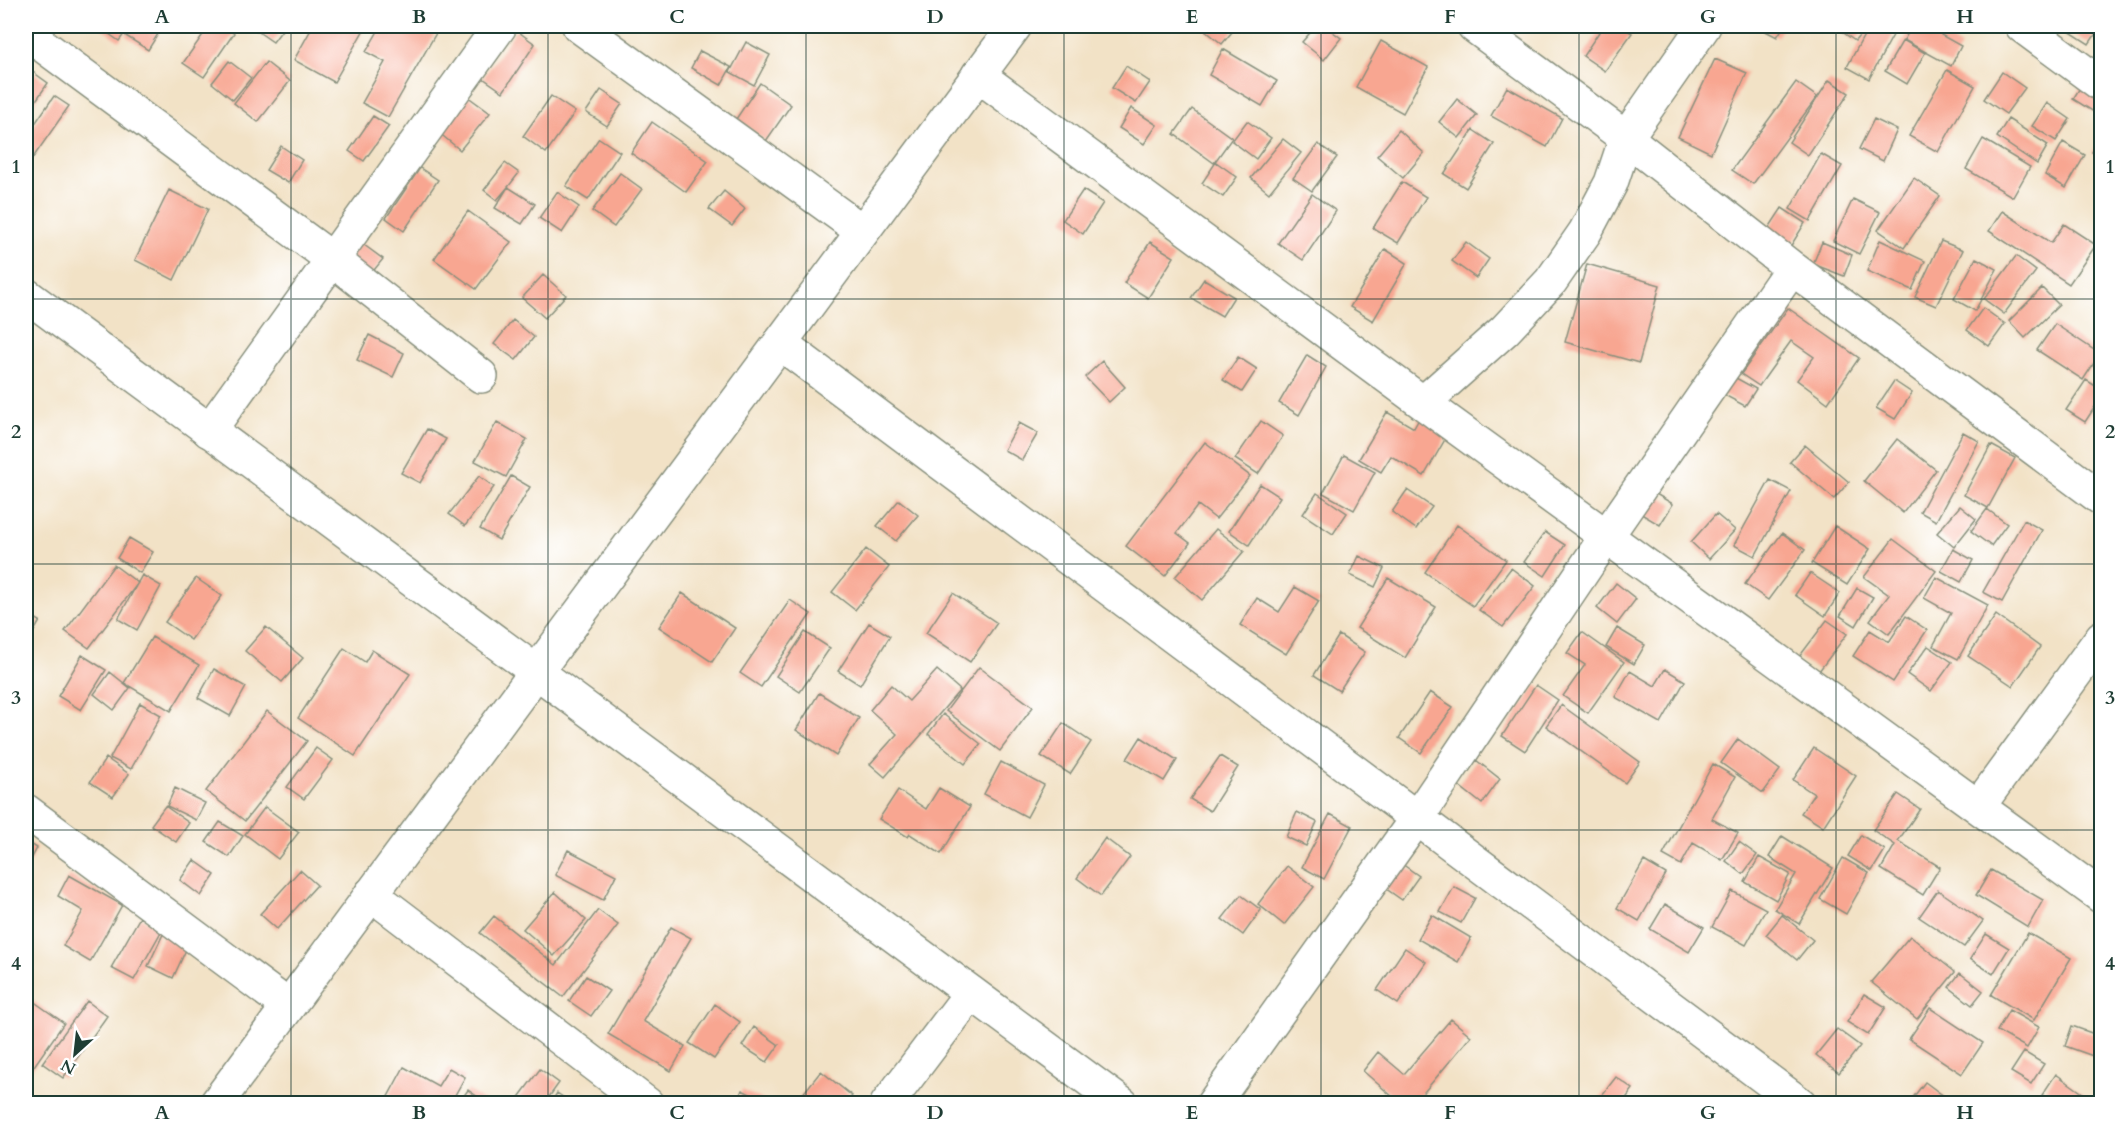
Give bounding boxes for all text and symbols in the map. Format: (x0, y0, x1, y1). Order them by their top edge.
text: A (154, 3, 170, 30)
text: B (412, 3, 426, 30)
text: C (669, 3, 685, 30)
text: D (926, 3, 944, 30)
text: E (1186, 3, 1198, 30)
text: F (1444, 3, 1456, 30)
text: G (1700, 3, 1716, 30)
text: H (1956, 3, 1974, 30)
text: 1 (11, 153, 21, 180)
text: 1 (2105, 153, 2115, 180)
text: 2 (11, 418, 21, 445)
text: 2 (2105, 418, 2115, 445)
text: 3 (11, 684, 21, 711)
text: 3 (2105, 684, 2115, 711)
text: 4 (11, 950, 21, 977)
text: 4 (2105, 950, 2115, 977)
north arrow (45, 1024, 105, 1084)
text: N (57, 1053, 80, 1079)
text: A (154, 1099, 170, 1126)
text: B (412, 1099, 426, 1126)
text: C (669, 1099, 685, 1126)
text: D (926, 1099, 944, 1126)
text: E (1186, 1099, 1198, 1126)
text: F (1444, 1099, 1456, 1126)
text: G (1700, 1099, 1716, 1126)
text: H (1956, 1099, 1974, 1126)

